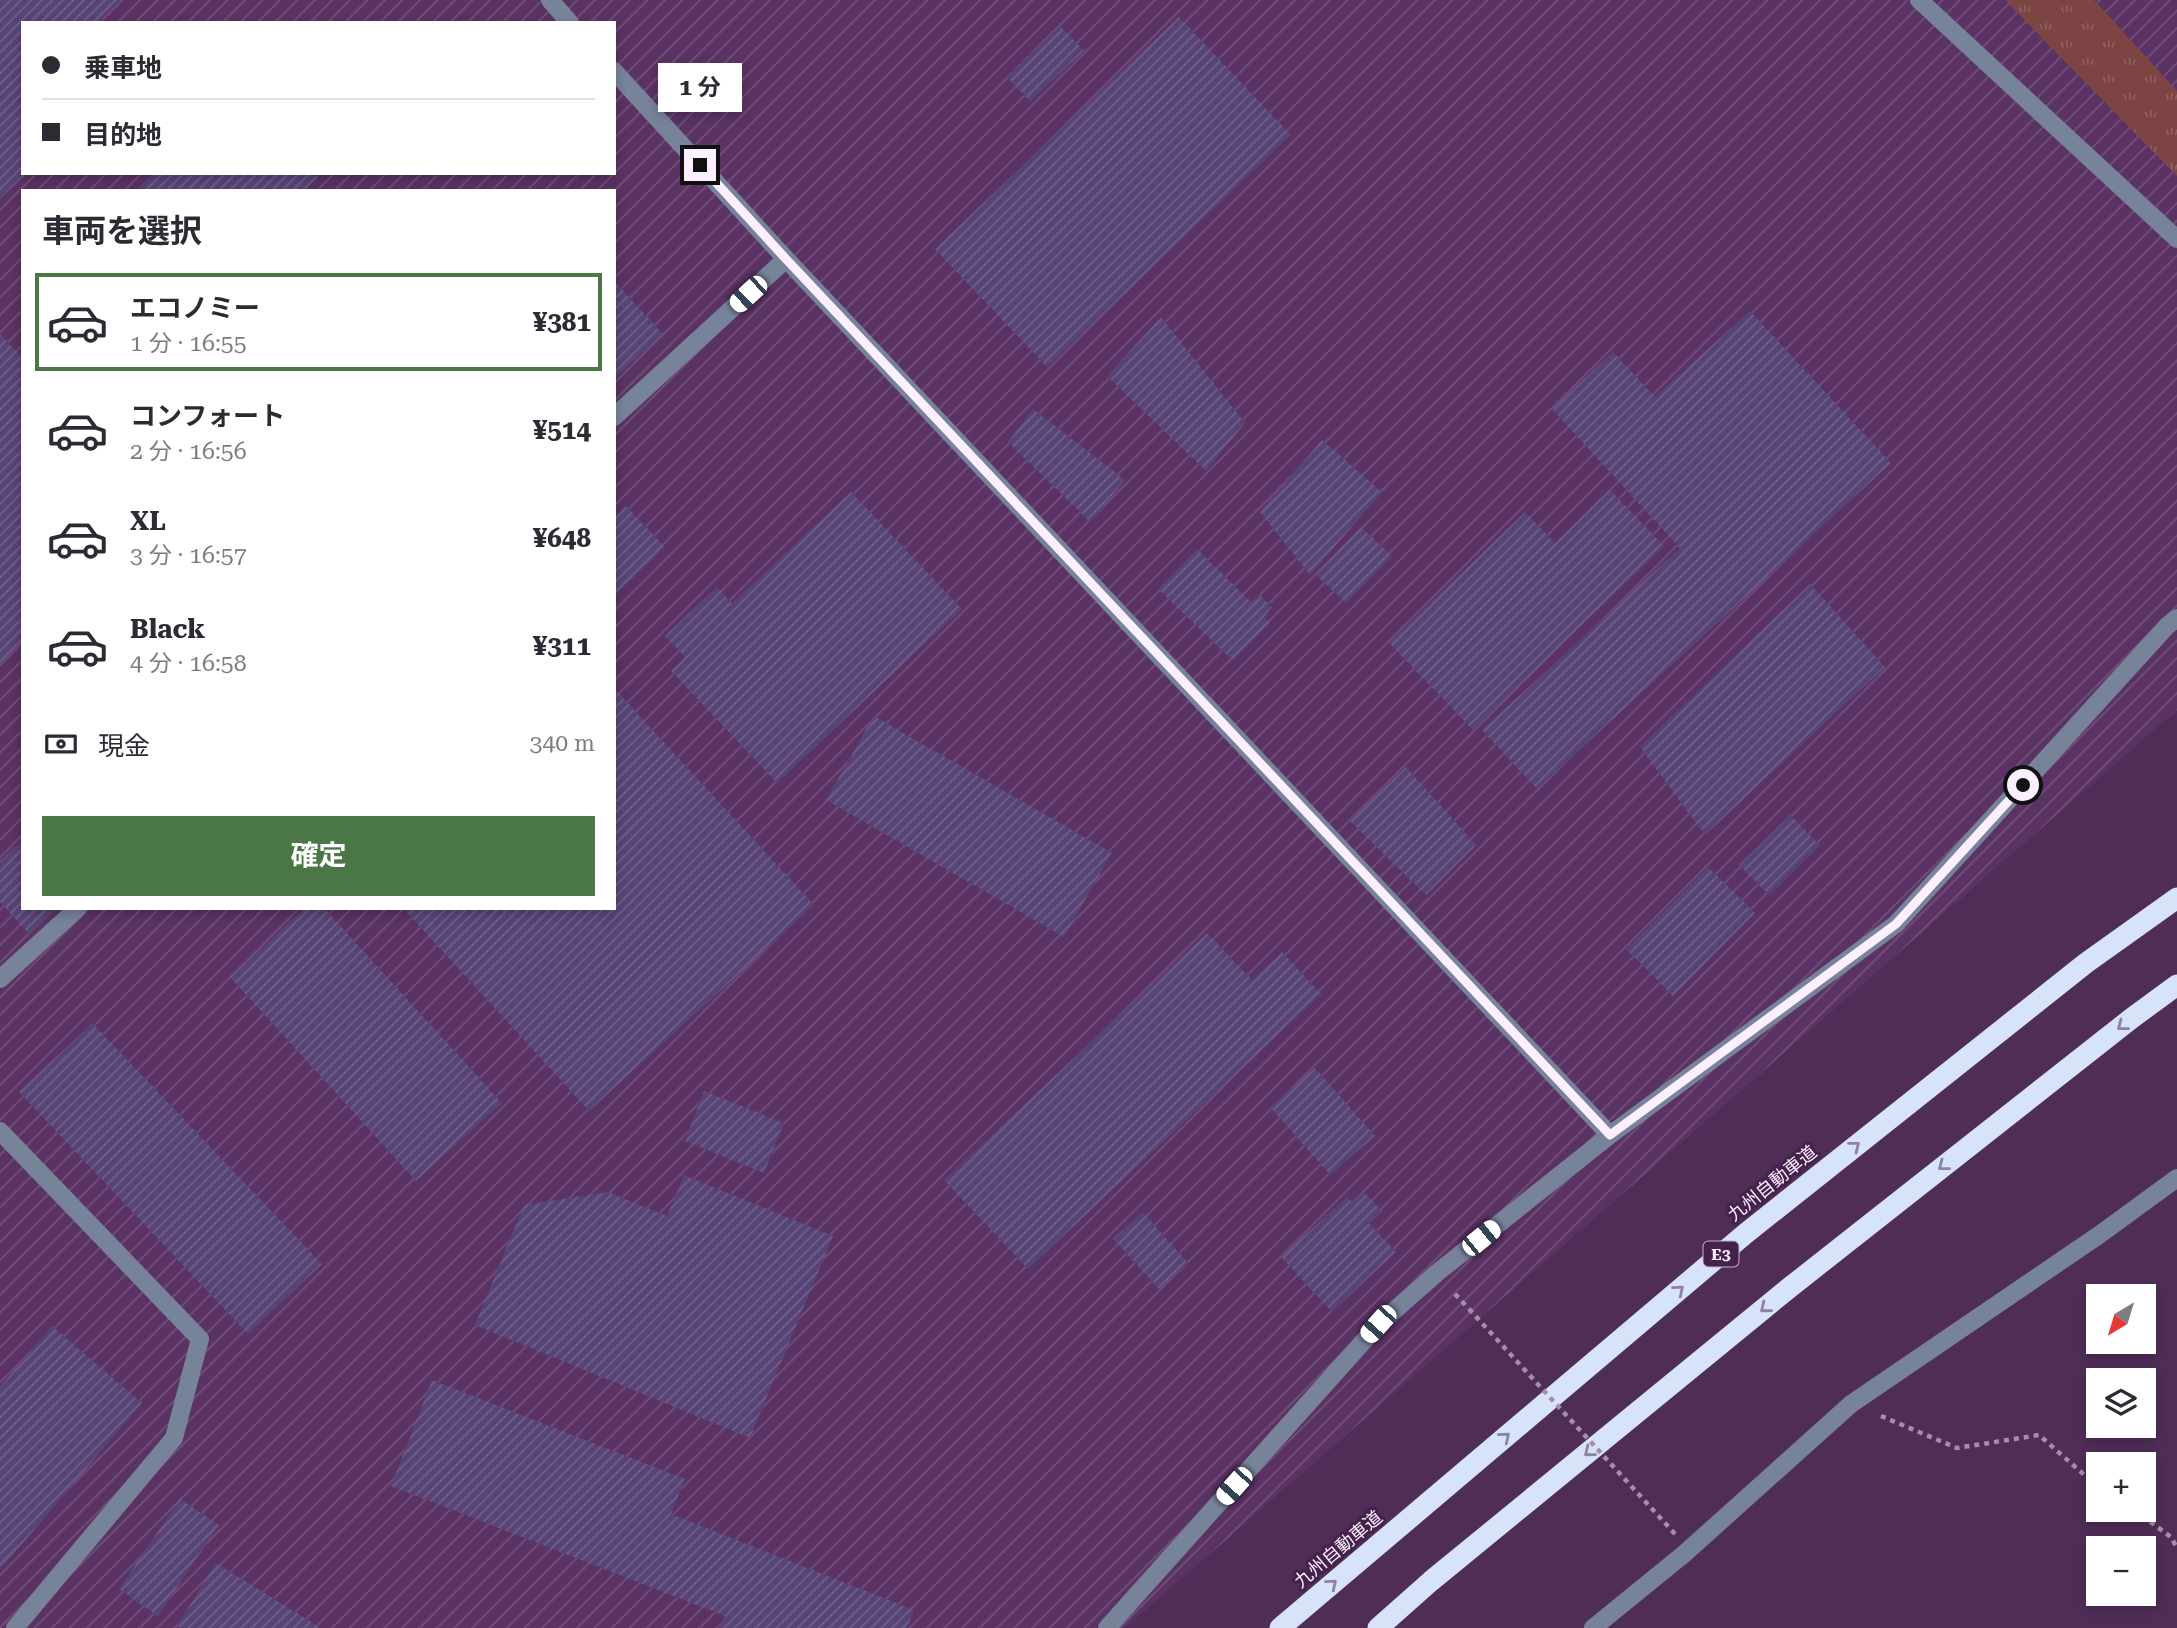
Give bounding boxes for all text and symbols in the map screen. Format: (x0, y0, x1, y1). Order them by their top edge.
text: 乗車地 (84, 53, 162, 83)
callout: 1 分 (658, 64, 742, 113)
text: 1 分 (679, 74, 721, 101)
text: 目的地 (84, 120, 162, 150)
route end (684, 149, 716, 181)
text: 車両を選択 (42, 212, 202, 250)
car (726, 272, 771, 316)
icon: car (46, 291, 109, 354)
text: エコノミー (130, 293, 260, 323)
text: ¥381 (533, 307, 591, 337)
text: 1 分 · 16:55 (130, 330, 247, 357)
icon: car (46, 399, 109, 462)
text: コンフォート (130, 401, 285, 431)
text: ¥514 (533, 415, 591, 445)
text: 2 分 · 16:56 (130, 438, 247, 465)
text: XL (130, 506, 166, 536)
icon: car (46, 507, 109, 570)
text: ¥648 (533, 523, 591, 553)
text: 3 分 · 16:57 (130, 542, 247, 569)
text: Black (130, 614, 205, 644)
icon: car (46, 615, 109, 678)
text: ¥311 (533, 631, 591, 661)
text: 4 分 · 16:58 (130, 650, 247, 677)
icon: cash (42, 725, 80, 763)
text: 340 m (530, 730, 595, 757)
text: 現金 (98, 731, 150, 761)
route start (2007, 769, 2039, 801)
button: 確定 (42, 816, 595, 896)
one-way arrow (2117, 1017, 2130, 1030)
street label: 九州自動車道 (1723, 1141, 1821, 1225)
one-way arrow (1847, 1142, 1860, 1154)
one-way arrow (1939, 1158, 1951, 1171)
car (1459, 1217, 1504, 1259)
road number: E3 (1704, 1242, 1738, 1266)
north arrow (2086, 1284, 2156, 1354)
map controls (2086, 1284, 2156, 1606)
one-way arrow (1671, 1286, 1684, 1298)
one-way arrow (1760, 1299, 1772, 1312)
car (1357, 1301, 1400, 1347)
button: layers (2086, 1368, 2156, 1438)
one-way arrow (1497, 1433, 1510, 1445)
one-way arrow (1584, 1444, 1597, 1456)
button: + (2086, 1452, 2156, 1522)
car (1213, 1463, 1256, 1509)
street label: 九州自動車道 (1290, 1506, 1386, 1592)
button: − (2086, 1536, 2156, 1606)
one-way arrow (1324, 1580, 1337, 1592)

